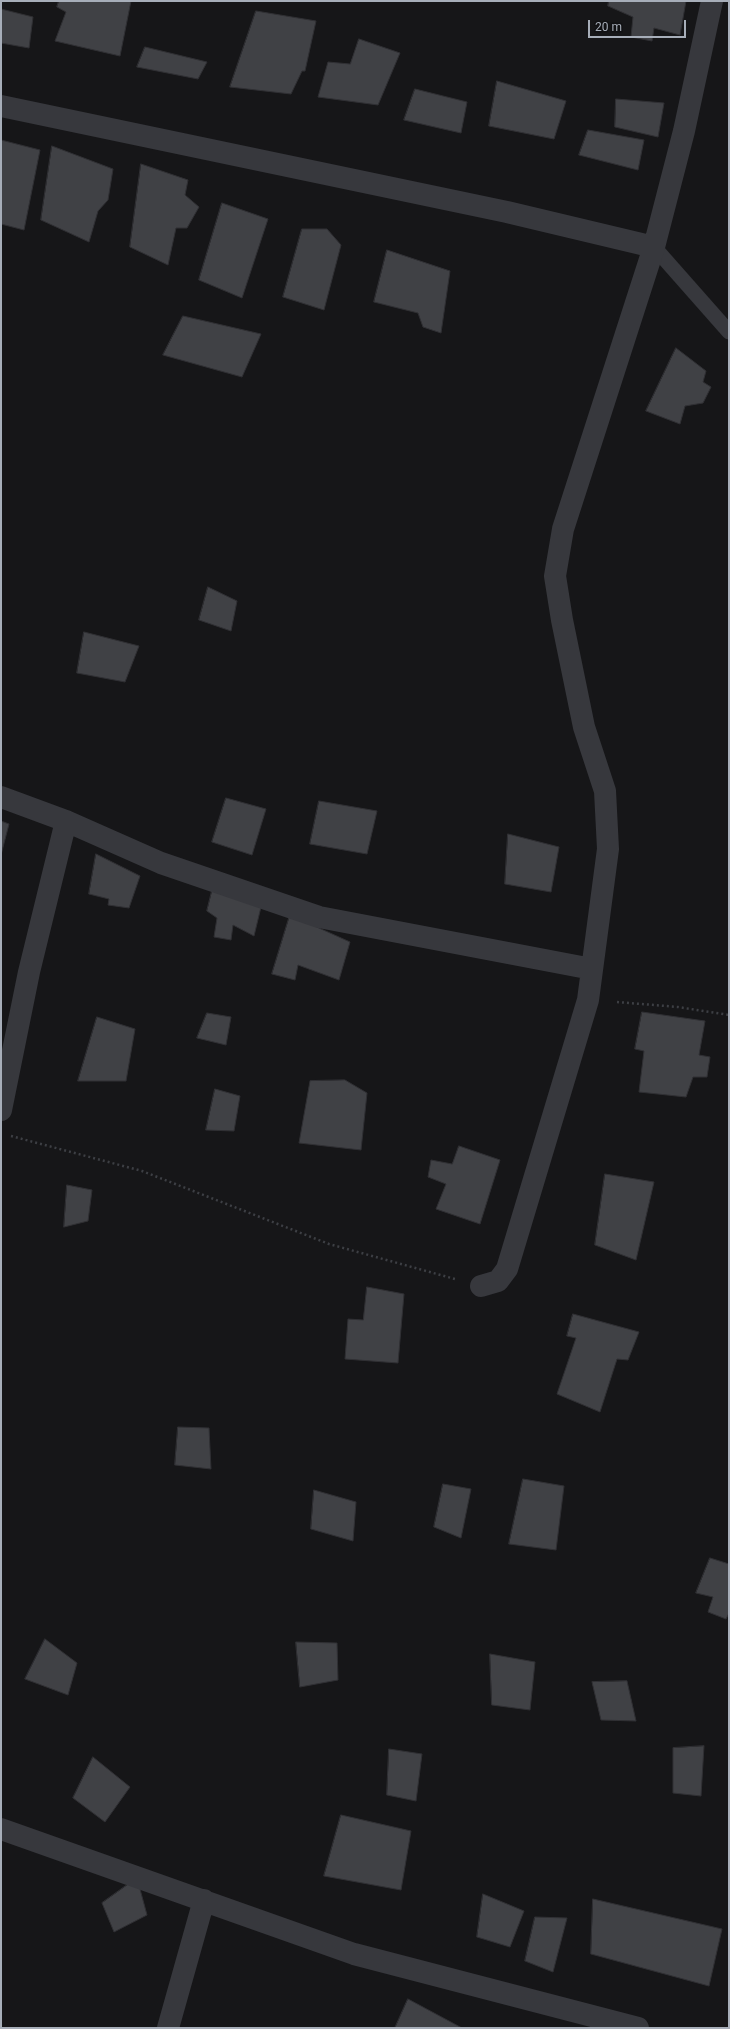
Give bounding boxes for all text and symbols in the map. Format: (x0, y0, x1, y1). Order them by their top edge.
scale bar (590, 12, 688, 38)
text: 20 m (595, 20, 622, 34)

